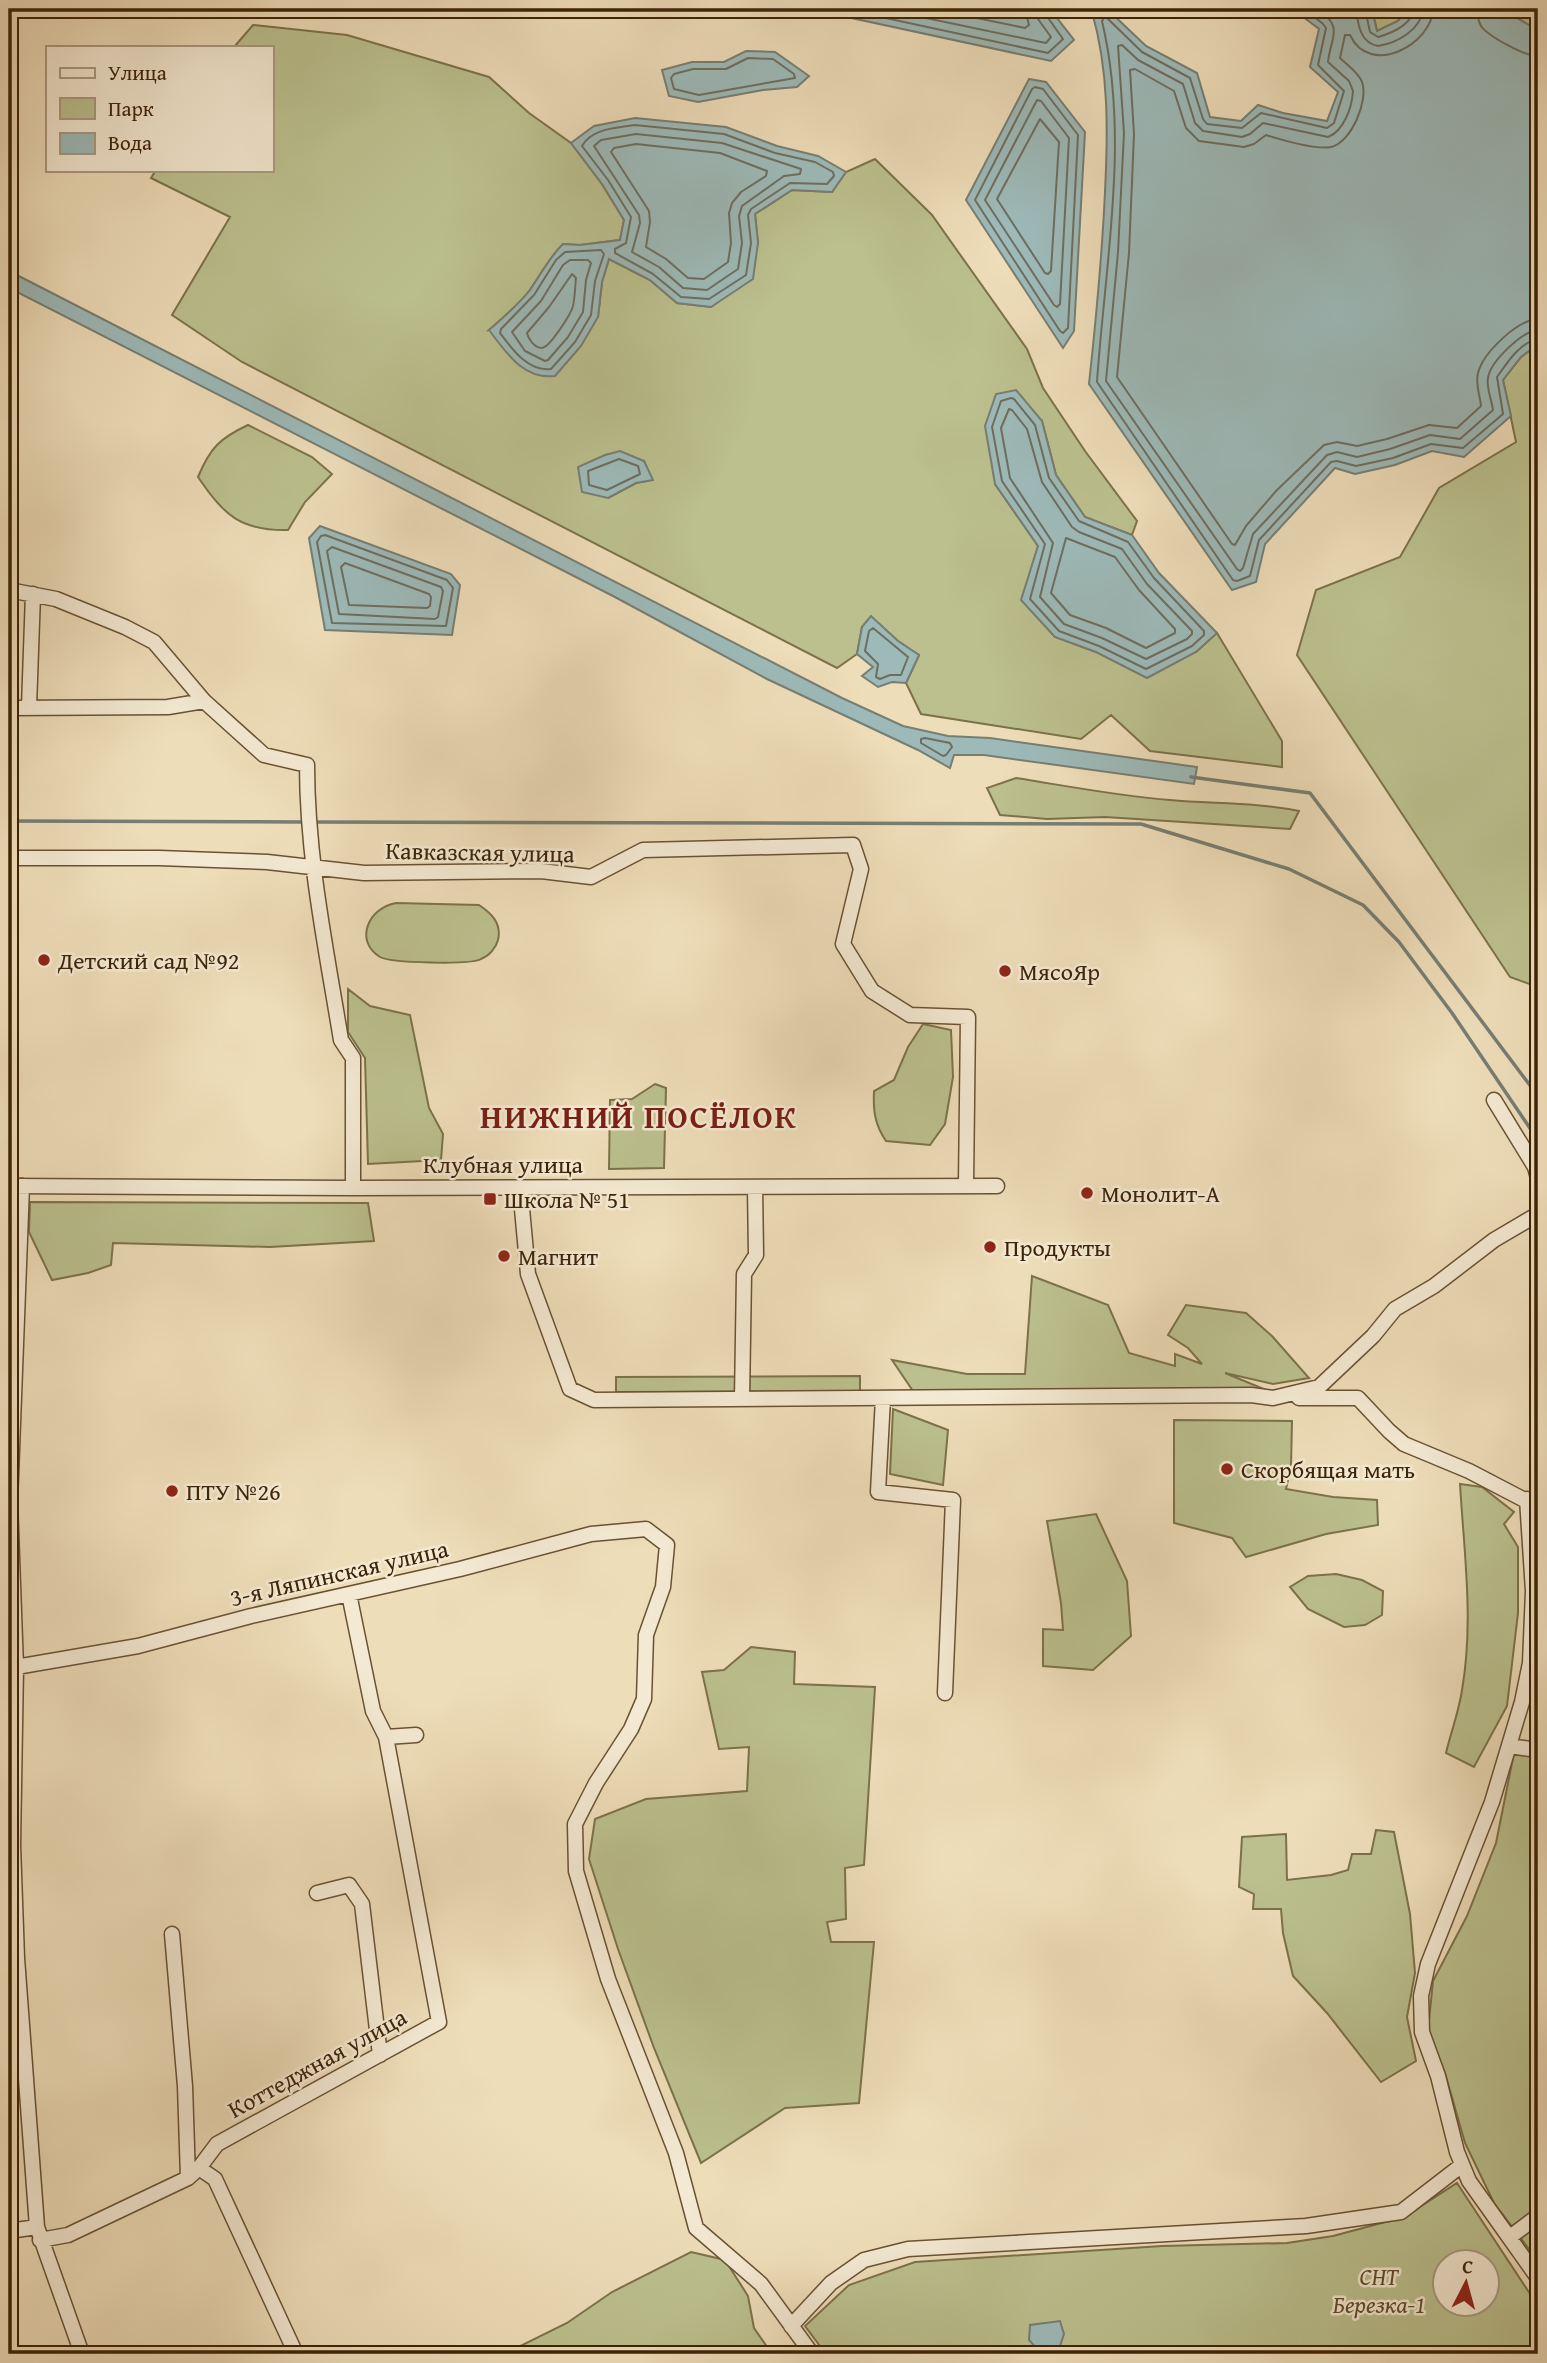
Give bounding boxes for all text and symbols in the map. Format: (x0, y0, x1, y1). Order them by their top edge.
legend (46, 46, 273, 172)
text: Улица (108, 57, 167, 88)
text: Парк (108, 93, 154, 124)
text: Вода (108, 127, 152, 158)
street label: Кавказская улица (385, 833, 575, 871)
place label: Детский сад №92 (57, 943, 239, 978)
marker: Детский сад №92 (36, 952, 52, 968)
place label: МясоЯр (1019, 954, 1100, 989)
marker: МясоЯр (997, 963, 1013, 979)
district label: НИЖНИЙ ПОСЁЛОК (480, 1093, 798, 1140)
street label: Клубная улица (423, 1147, 584, 1182)
place label: Монолит-А (1101, 1176, 1221, 1211)
place label: Школа № 51 (504, 1182, 630, 1217)
marker: Монолит-А (1079, 1185, 1095, 1201)
marker: Школа № 51 (482, 1191, 498, 1207)
place label: Продукты (1004, 1230, 1111, 1265)
place label: Магнит (518, 1239, 599, 1274)
marker: Продукты (982, 1239, 998, 1255)
marker: Магнит (496, 1248, 512, 1264)
place label: Скорбящая мать (1241, 1452, 1415, 1487)
marker: Скорбящая мать (1219, 1461, 1235, 1477)
place label: ПТУ №26 (186, 1474, 281, 1509)
marker: ПТУ №26 (164, 1483, 180, 1499)
street label: 3-я Ляпинская улица (226, 1531, 452, 1615)
street label: Коттеджная улица (221, 1999, 413, 2127)
north arrow (1432, 2248, 1502, 2318)
text: С (1461, 2252, 1475, 2281)
park label: СНТ Березка-1 (1333, 2259, 1425, 2322)

